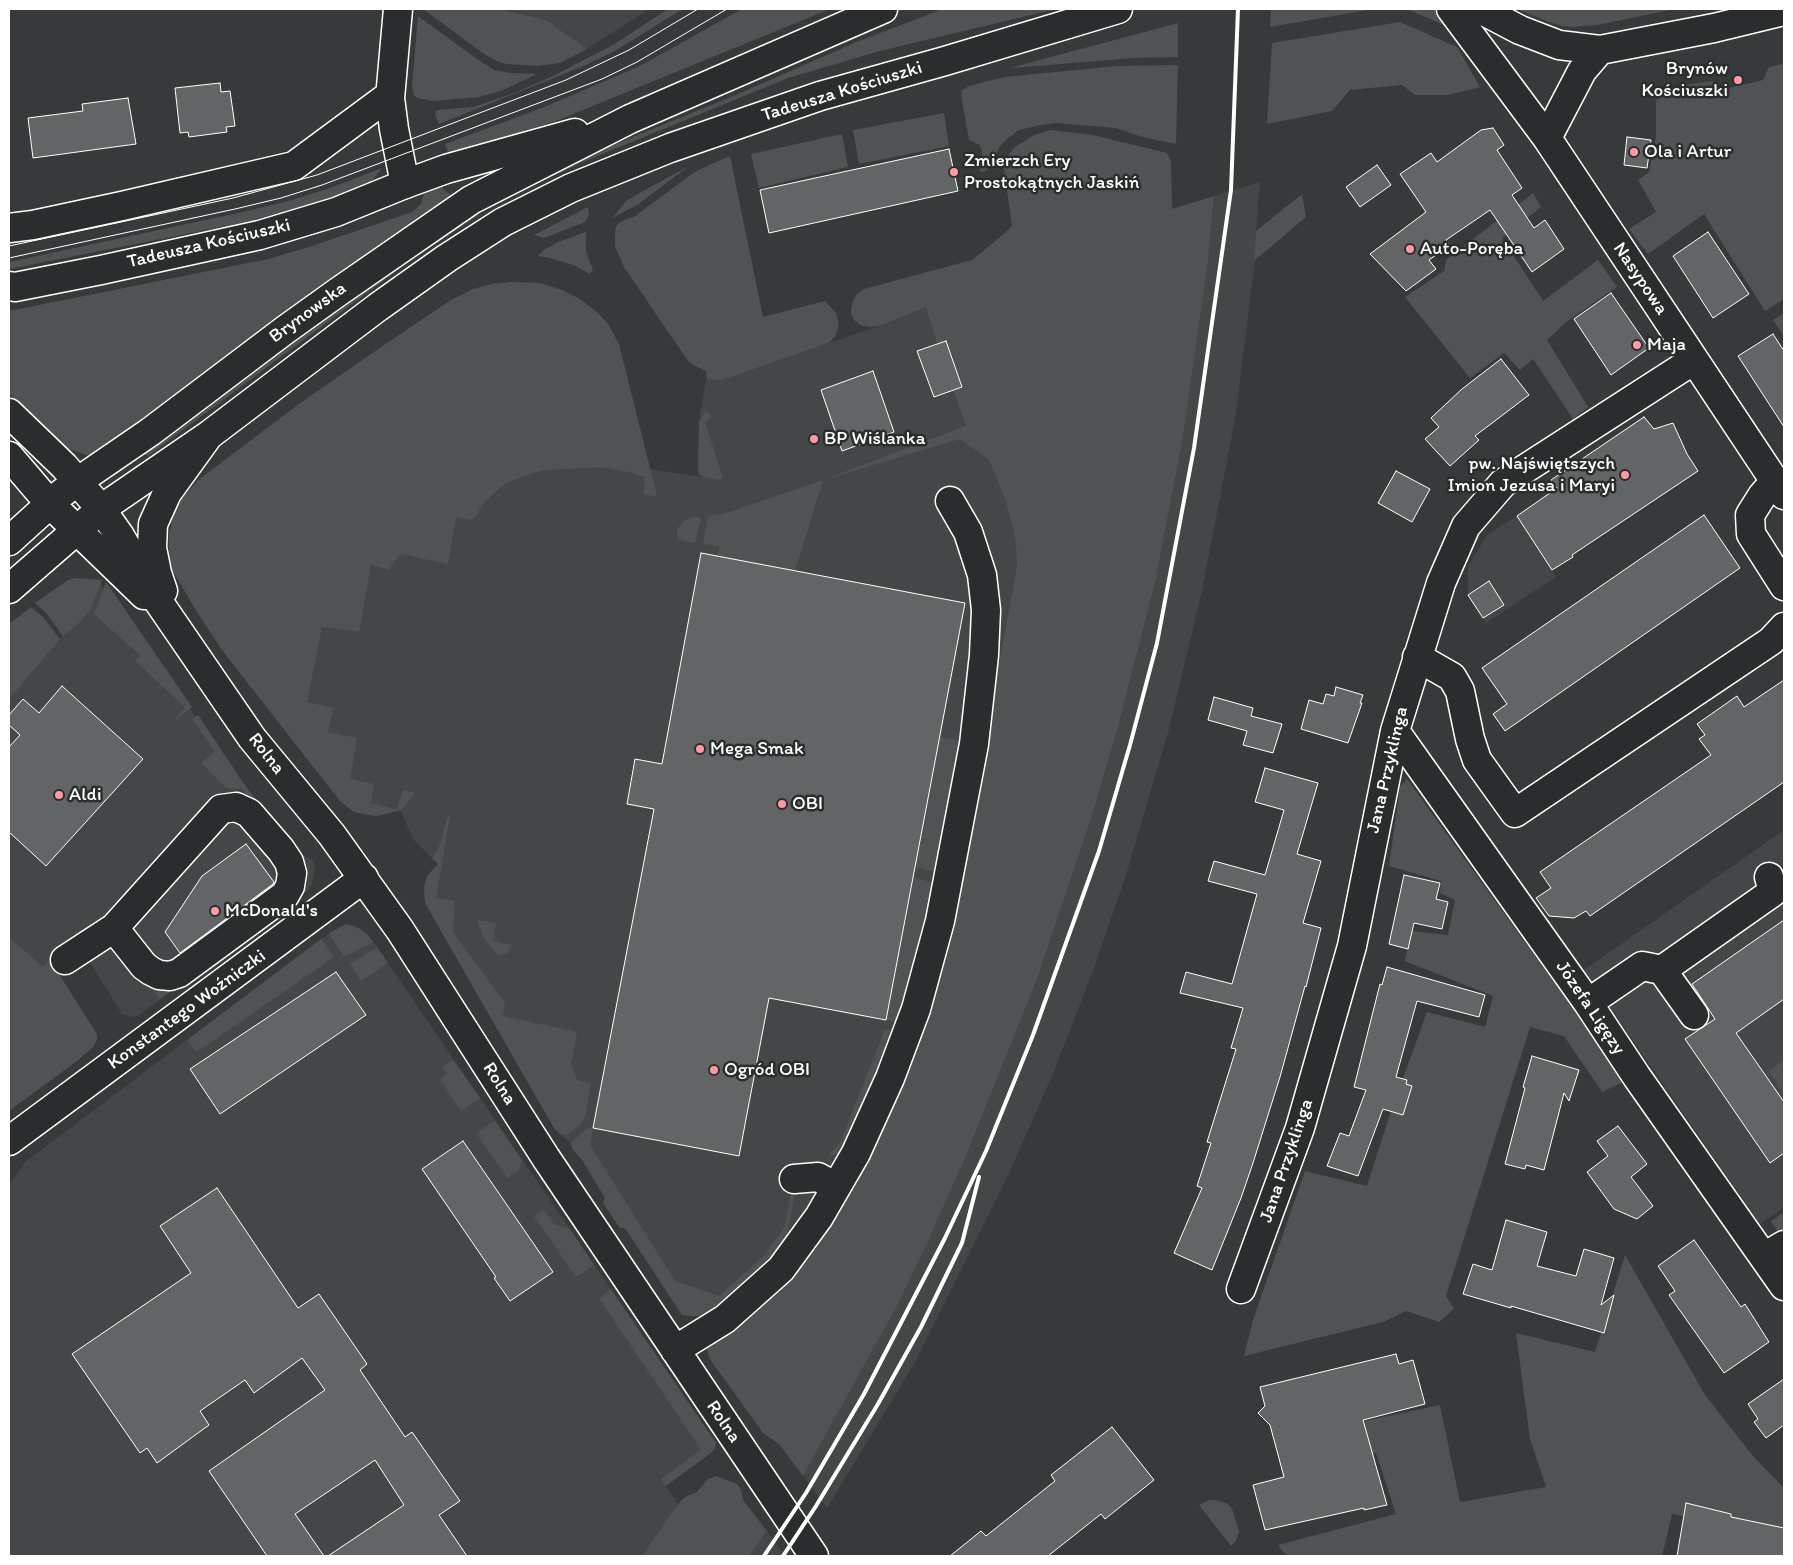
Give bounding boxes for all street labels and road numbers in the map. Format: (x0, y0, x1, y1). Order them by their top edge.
street label: Tadeusza Kościuszki (759, 57, 925, 127)
street label: Tadeusza Kościuszki (125, 214, 293, 274)
street label: Nasypowa (1607, 238, 1673, 320)
street label: Brynowska (265, 277, 351, 349)
street label: Jana Przyklinga (1362, 705, 1414, 835)
street label: Rolna (243, 729, 289, 779)
street label: Konstantego Woźniczki (103, 945, 271, 1075)
street label: Józefa Ligęzy (1550, 957, 1630, 1059)
street label: Rolna (477, 1058, 521, 1110)
street label: Jana Przyklinga (1255, 1096, 1319, 1226)
street label: Rolna (701, 1397, 745, 1447)

